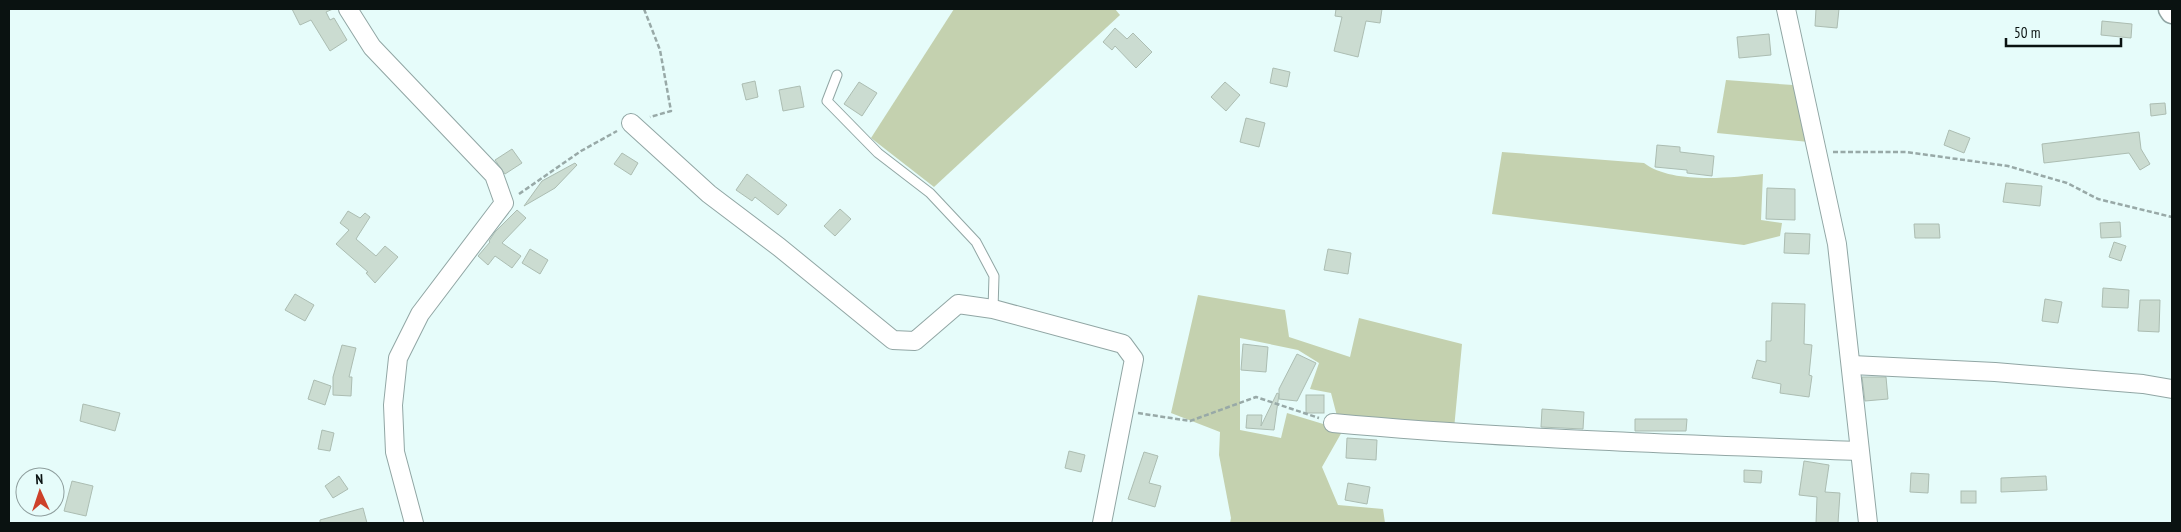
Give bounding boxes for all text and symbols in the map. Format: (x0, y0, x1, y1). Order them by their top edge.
scale bar (2006, 15, 2121, 47)
text: 50 m (2014, 23, 2040, 42)
north arrow (15, 467, 65, 517)
text: N (35, 470, 44, 488)

